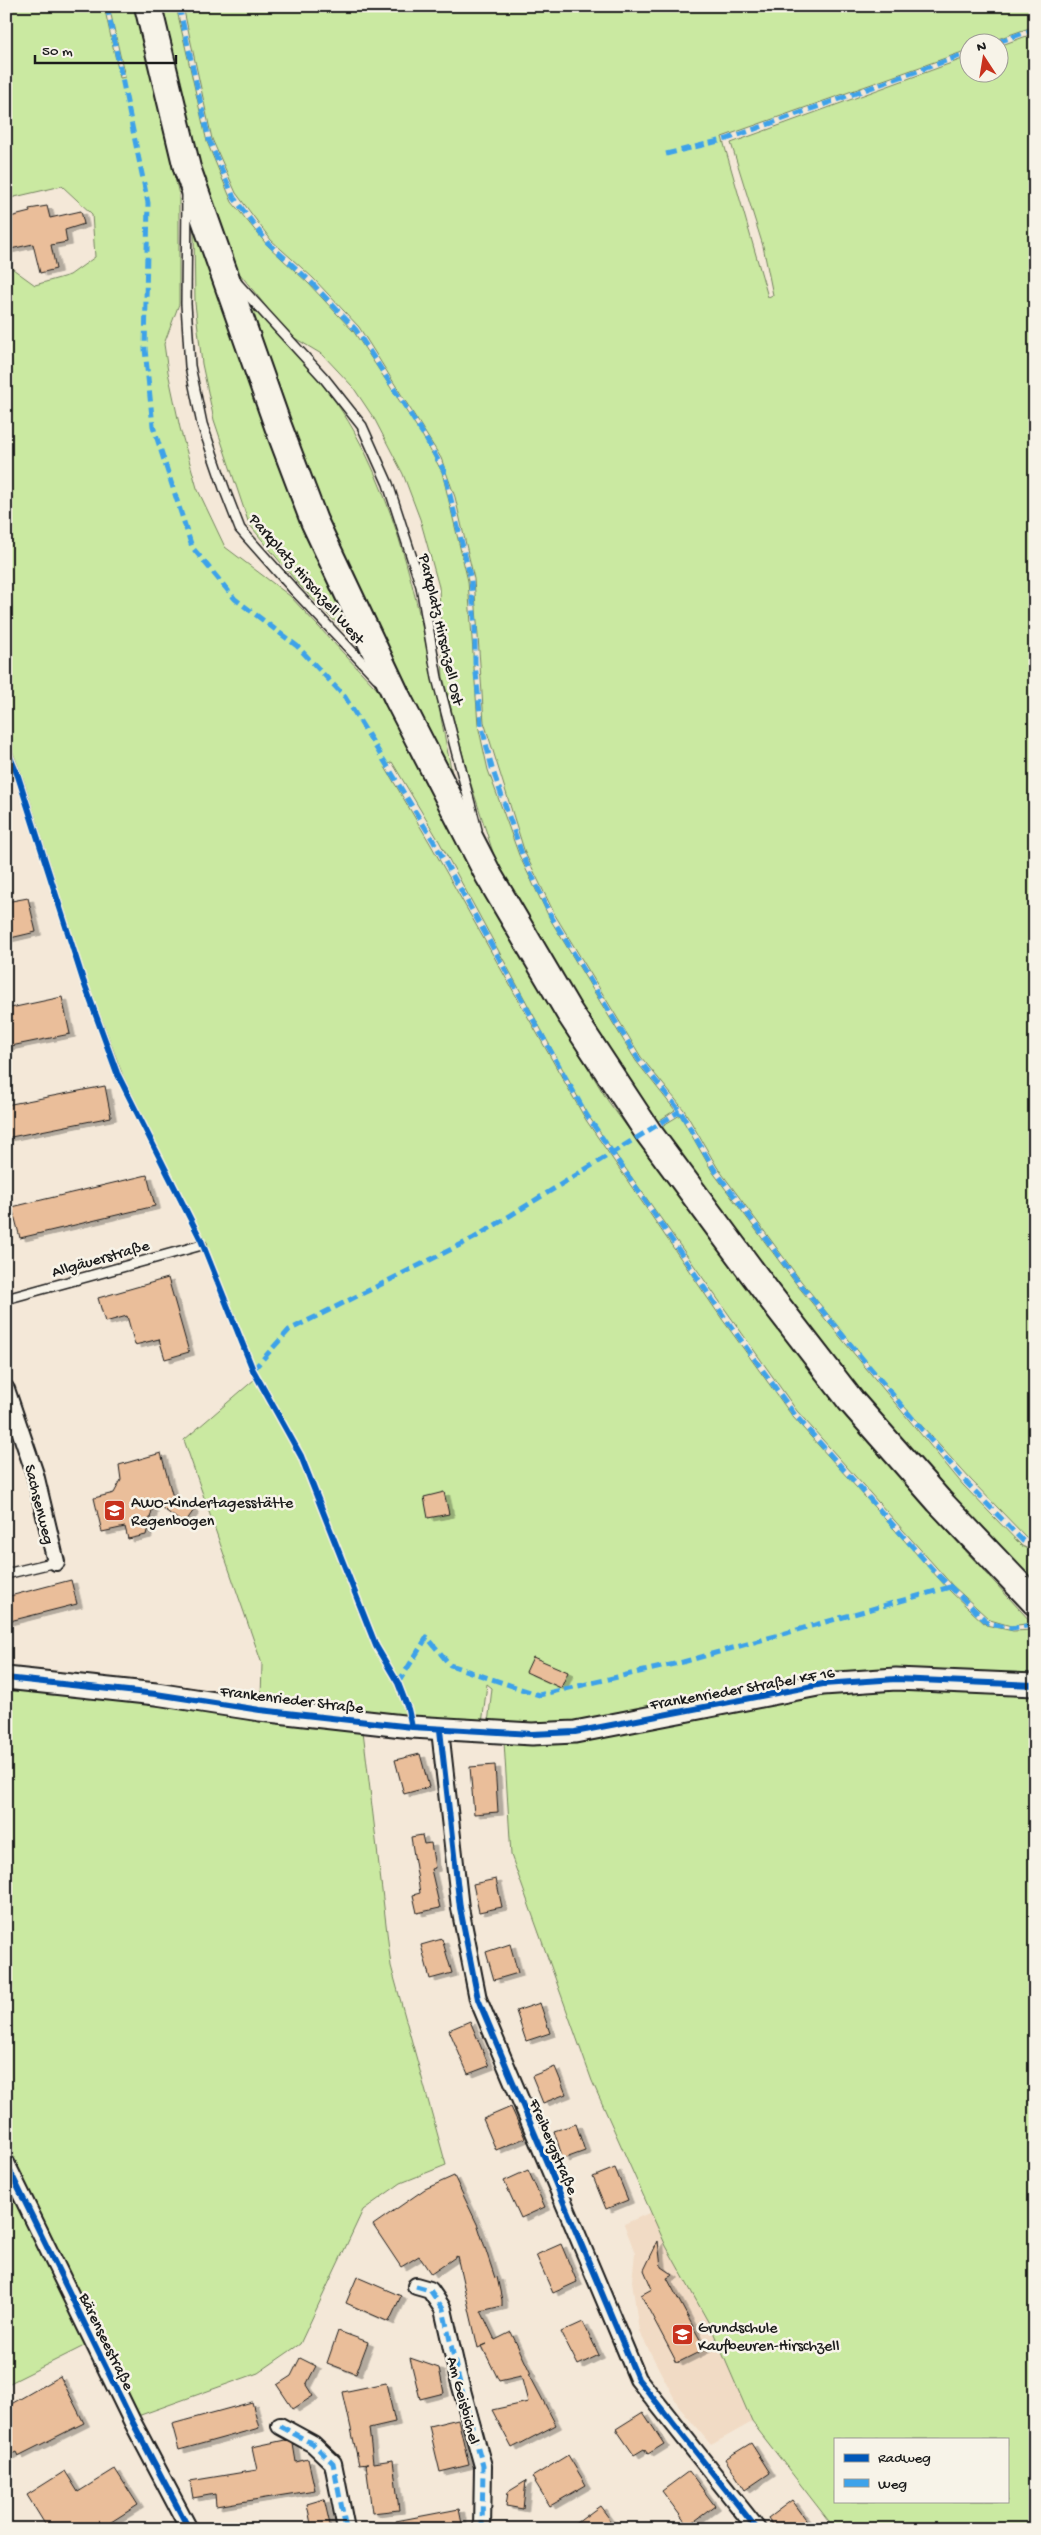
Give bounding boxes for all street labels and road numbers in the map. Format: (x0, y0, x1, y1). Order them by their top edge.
street label: Parkplatz Hirschzell West (243, 510, 368, 651)
street label: Parkplatz Hirschzell Ost (413, 551, 467, 709)
street label: Allgäuerstraße (50, 1237, 153, 1283)
street label: Sachsenweg (18, 1463, 57, 1547)
street label: Frankenrieder Straße/ KF 16 (648, 1665, 837, 1716)
street label: Frankenrieder Straße (218, 1683, 365, 1720)
street label: Freibergstraße (523, 2096, 581, 2199)
street label: Bärenseestraße (73, 2290, 137, 2395)
street label: Am Geisbichel (441, 2355, 482, 2447)

